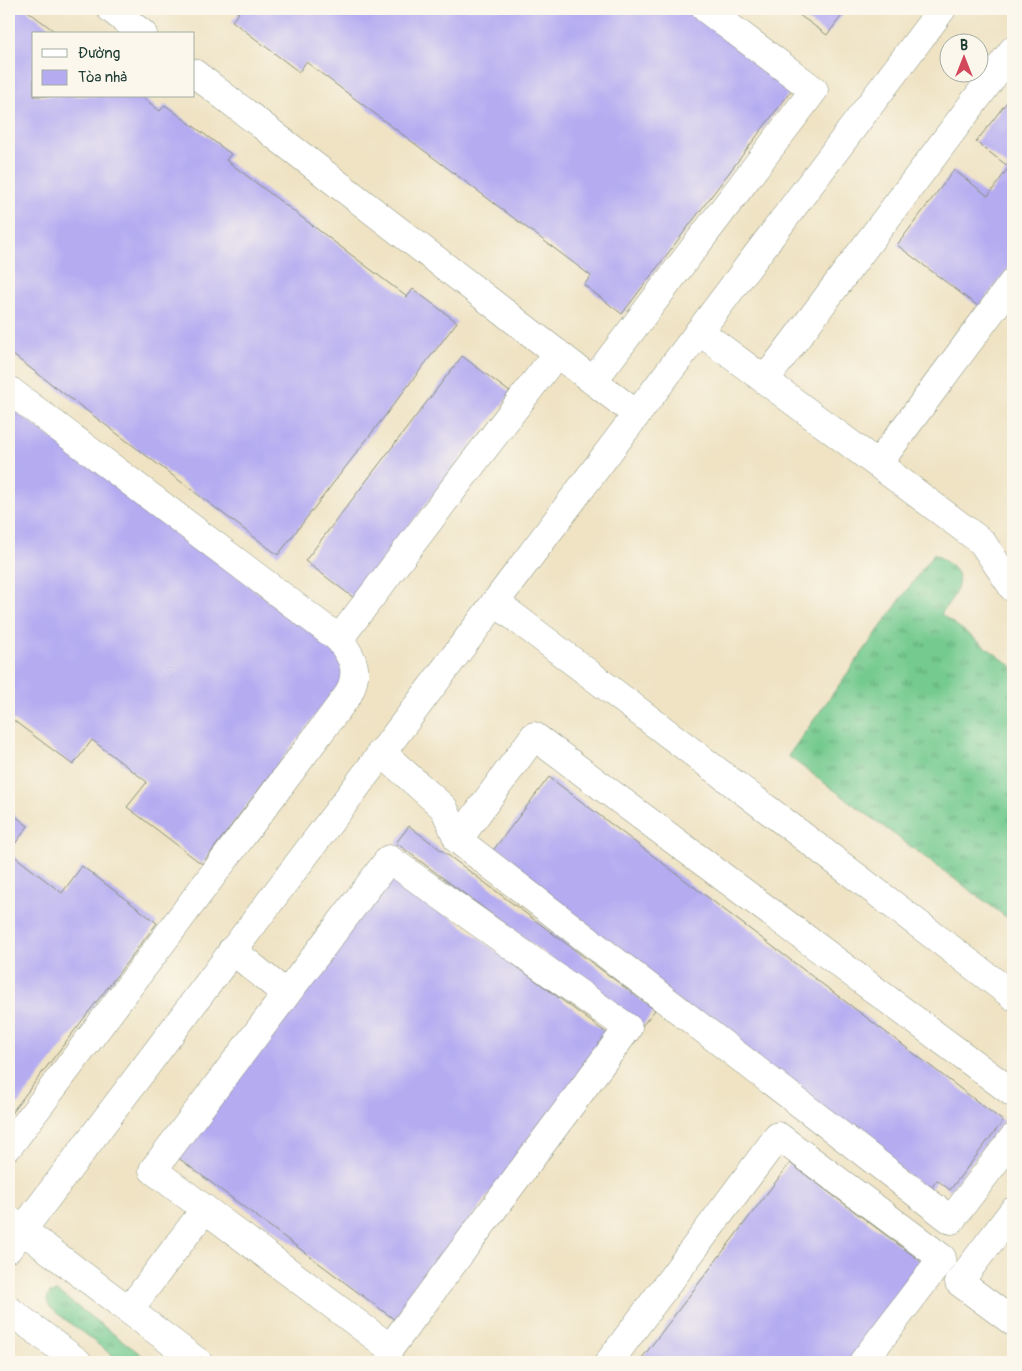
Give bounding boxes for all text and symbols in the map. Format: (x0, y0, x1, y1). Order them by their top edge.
legend (32, 32, 195, 98)
north arrow (940, 32, 990, 82)
text: B (960, 37, 968, 54)
text: Đường (78, 44, 120, 63)
text: Tòa nhà (78, 68, 127, 87)

